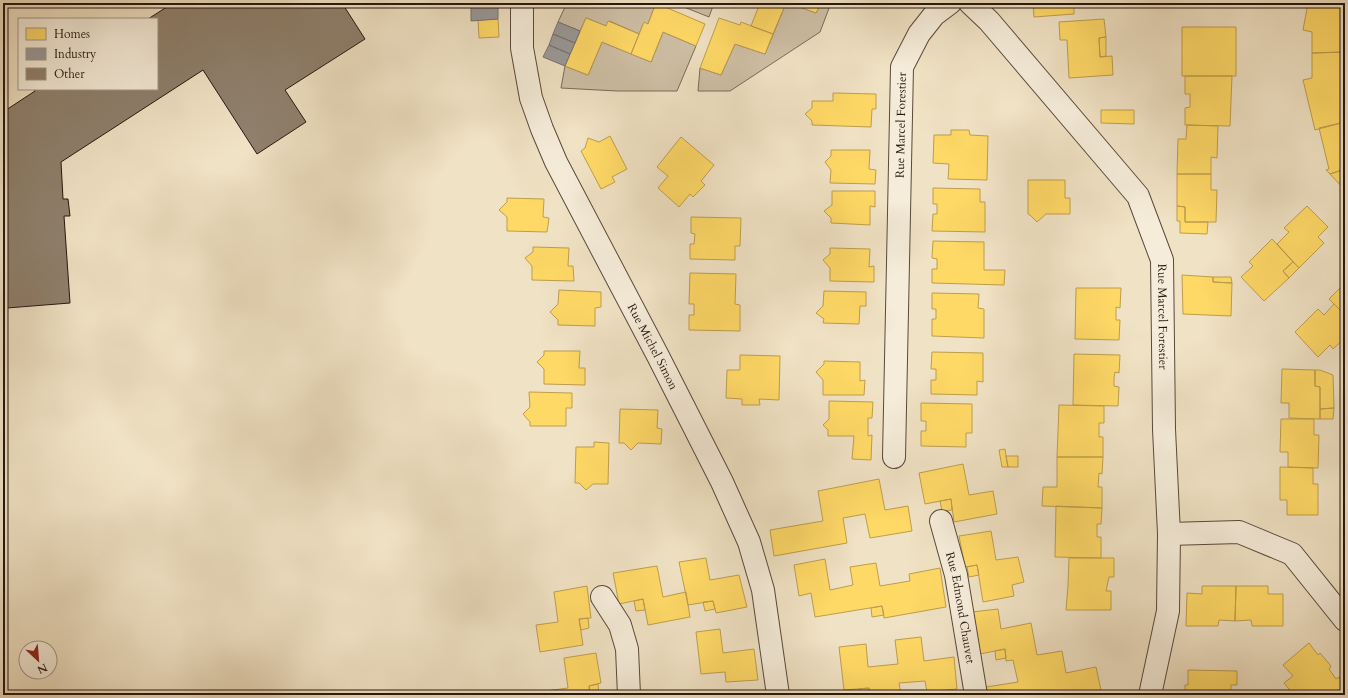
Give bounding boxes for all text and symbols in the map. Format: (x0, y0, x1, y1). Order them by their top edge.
legend (18, 18, 158, 90)
text: Homes (54, 26, 90, 42)
text: Industry (54, 46, 97, 62)
text: Other (54, 66, 85, 82)
street label: Rue Marcel Forestier (892, 71, 910, 178)
street label: Rue Marcel Forestier (1154, 264, 1171, 370)
street label: Rue Michel Simon (624, 301, 682, 393)
street label: Rue Edmond Chauvet (942, 550, 979, 665)
north arrow (18, 640, 58, 680)
text: N (34, 660, 50, 678)

